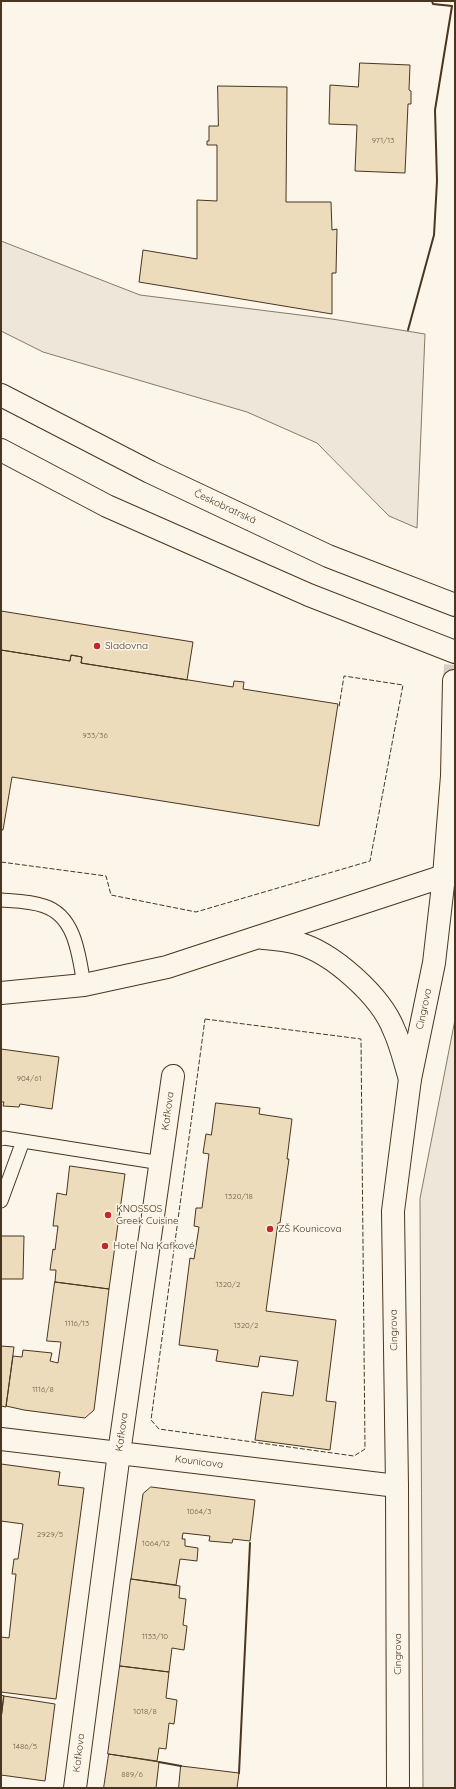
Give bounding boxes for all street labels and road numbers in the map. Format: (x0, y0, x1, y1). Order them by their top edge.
street label: Českobratrská (192, 487, 258, 527)
street label: Cingrova (414, 987, 434, 1031)
street label: Kafkova (159, 1091, 177, 1131)
street label: Cingrova (388, 1309, 400, 1351)
street label: Kafkova (113, 1412, 131, 1452)
street label: Kounicova (174, 1453, 224, 1471)
street label: Cingrova (392, 1633, 404, 1675)
street label: Kafkova (71, 1733, 87, 1773)

